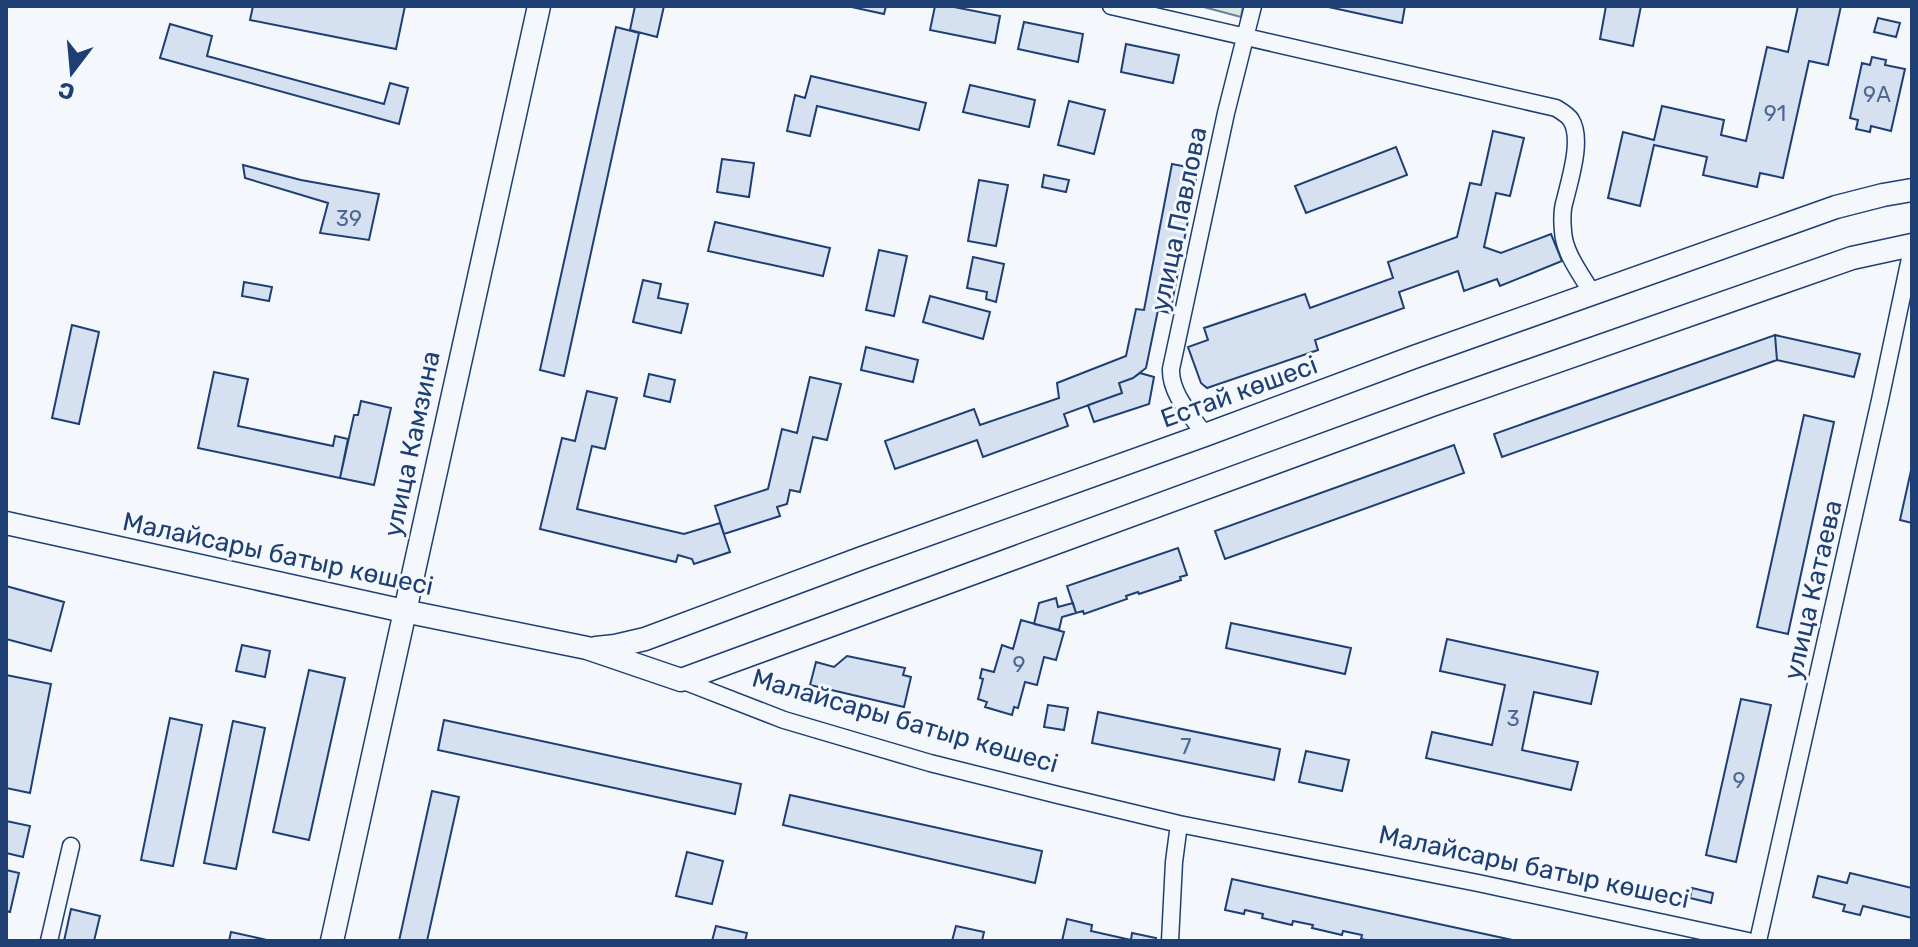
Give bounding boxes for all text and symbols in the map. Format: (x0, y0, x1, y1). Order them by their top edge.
north arrow (32, 32, 112, 112)
text: С (55, 76, 78, 106)
house number: 9А (1863, 81, 1891, 108)
house number: 91 (1764, 100, 1786, 127)
street label: улица Павлова (1144, 124, 1214, 314)
house number: 39 (336, 205, 362, 232)
street label: улица Камзина (377, 348, 447, 540)
street label: Естай көшесі (1156, 349, 1322, 435)
street label: улица Катаева (1777, 497, 1849, 683)
street label: Малайсары батыр көшесі (120, 506, 436, 602)
house number: 9 (1012, 651, 1026, 678)
street label: Малайсары батыр көшесі (748, 662, 1062, 780)
house number: 3 (1506, 705, 1520, 732)
house number: 7 (1180, 733, 1192, 760)
house number: 9 (1732, 767, 1746, 794)
street label: Малайсары батыр көшесі (1376, 819, 1692, 915)

